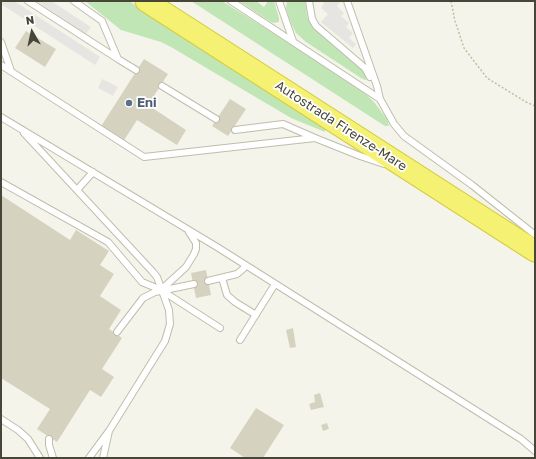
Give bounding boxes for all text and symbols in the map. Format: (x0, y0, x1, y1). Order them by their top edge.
north arrow (12, 12, 52, 52)
text: N (25, 13, 35, 27)
street label: Autostrada Firenze-Mare (272, 77, 410, 175)
place label: Eni (137, 95, 157, 111)
marker: Eni (124, 98, 134, 108)

